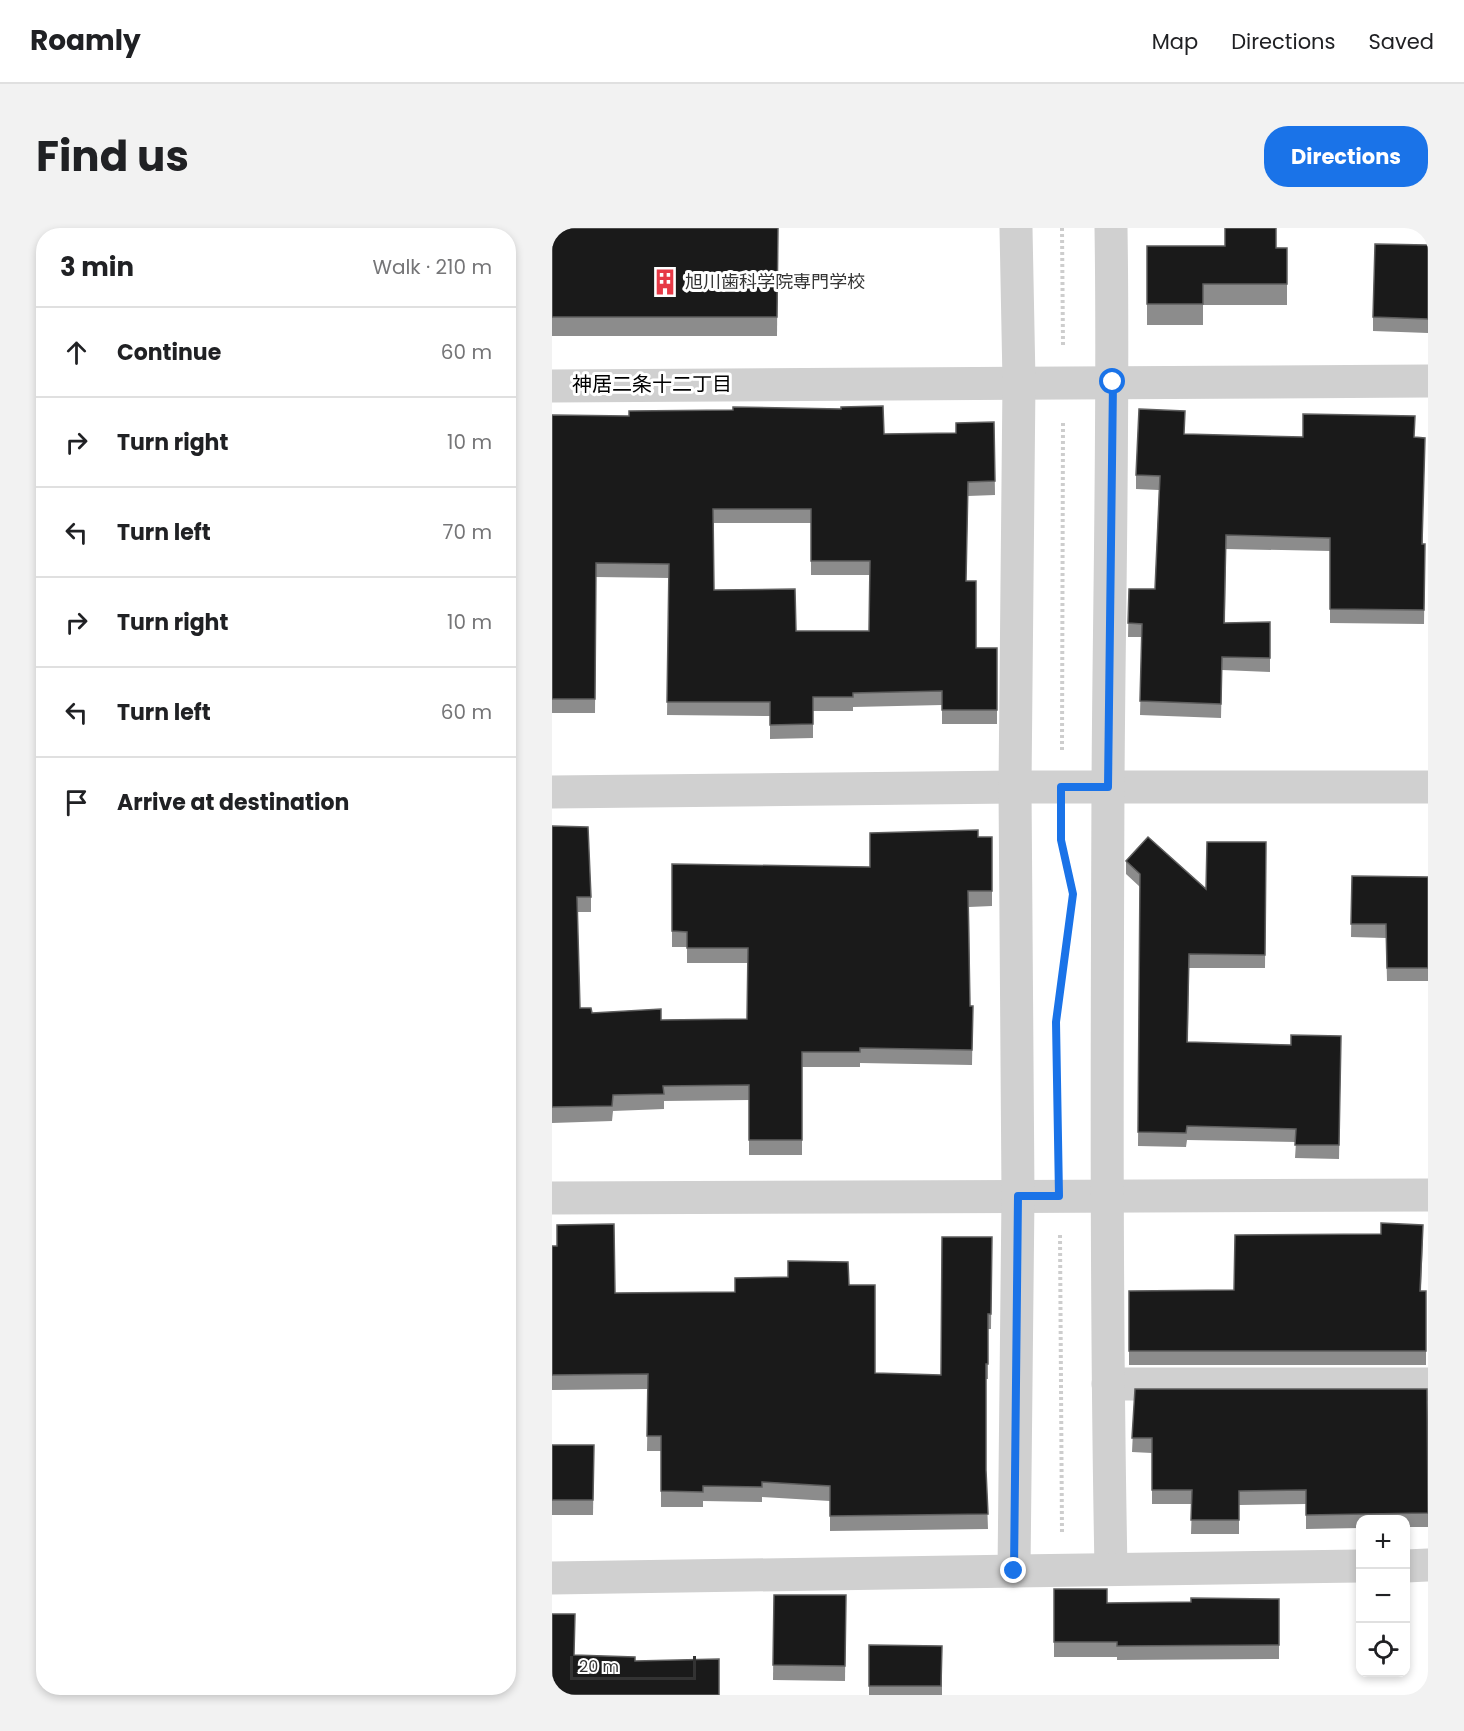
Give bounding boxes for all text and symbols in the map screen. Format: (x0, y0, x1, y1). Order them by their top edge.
text: Roamly (30, 21, 141, 60)
text: Map (1152, 27, 1198, 56)
text: Directions (1231, 27, 1335, 56)
text: Saved (1368, 27, 1434, 56)
button: Directions (1264, 126, 1428, 187)
text: Find us (36, 127, 189, 186)
text: 3 min (60, 249, 134, 285)
text: Walk · 210 m (372, 253, 492, 281)
building icon: 旭川歯科学院専門学校 (650, 267, 680, 297)
place label: 旭川歯科学院専門学校 (685, 269, 865, 294)
icon: ahead (60, 336, 93, 369)
text: Continue (117, 337, 221, 368)
text: 60 m (441, 338, 492, 366)
route start (1099, 368, 1125, 394)
district label: 神居二条十二丁目 (572, 370, 732, 398)
icon: right (60, 426, 93, 459)
text: Turn right (117, 427, 228, 458)
text: 10 m (447, 428, 492, 456)
icon: left (60, 516, 93, 549)
text: Turn left (117, 517, 211, 548)
text: 70 m (443, 518, 492, 546)
icon: right (60, 606, 93, 639)
text: Turn right (117, 607, 228, 638)
text: 10 m (447, 608, 492, 636)
icon: left (60, 696, 93, 729)
text: Turn left (117, 697, 211, 728)
text: 60 m (441, 698, 492, 726)
icon: arrive (60, 786, 93, 819)
text: Arrive at destination (117, 787, 349, 818)
map controls (1356, 1515, 1410, 1677)
button: + (1356, 1515, 1410, 1569)
route end (1000, 1557, 1026, 1583)
button: − (1356, 1569, 1410, 1623)
button: locate (1356, 1623, 1410, 1677)
scale bar (570, 1653, 696, 1680)
text: 20 m (579, 1655, 619, 1678)

